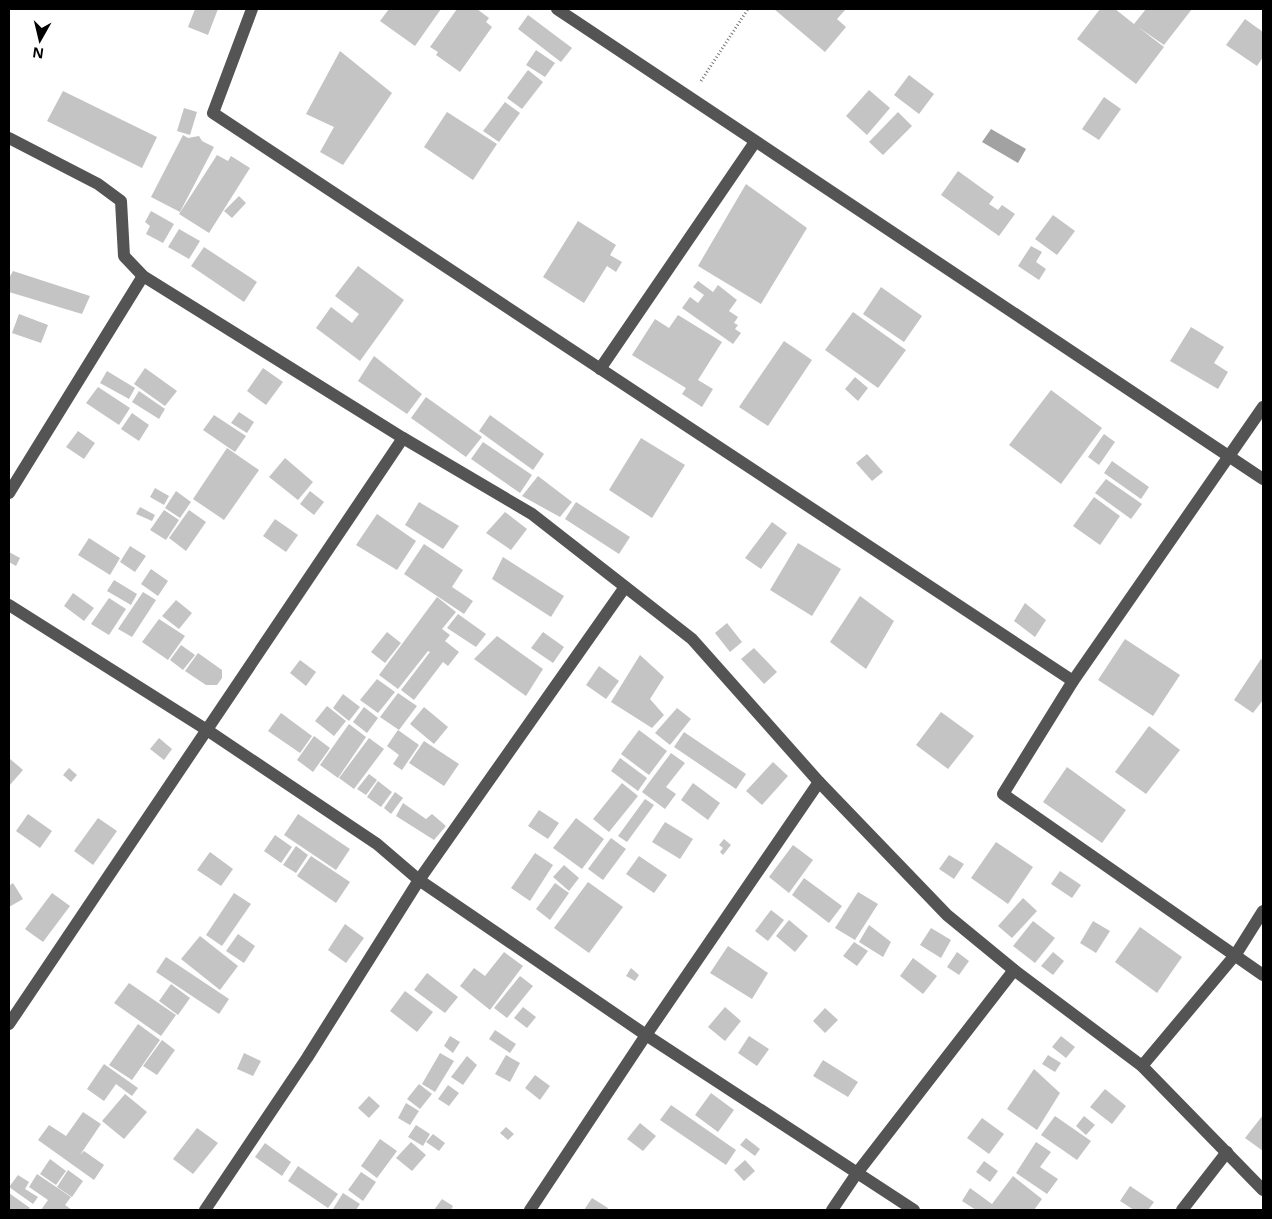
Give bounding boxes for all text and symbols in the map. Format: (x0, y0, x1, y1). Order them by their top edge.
north arrow (15, 15, 65, 65)
text: N (31, 43, 45, 64)

